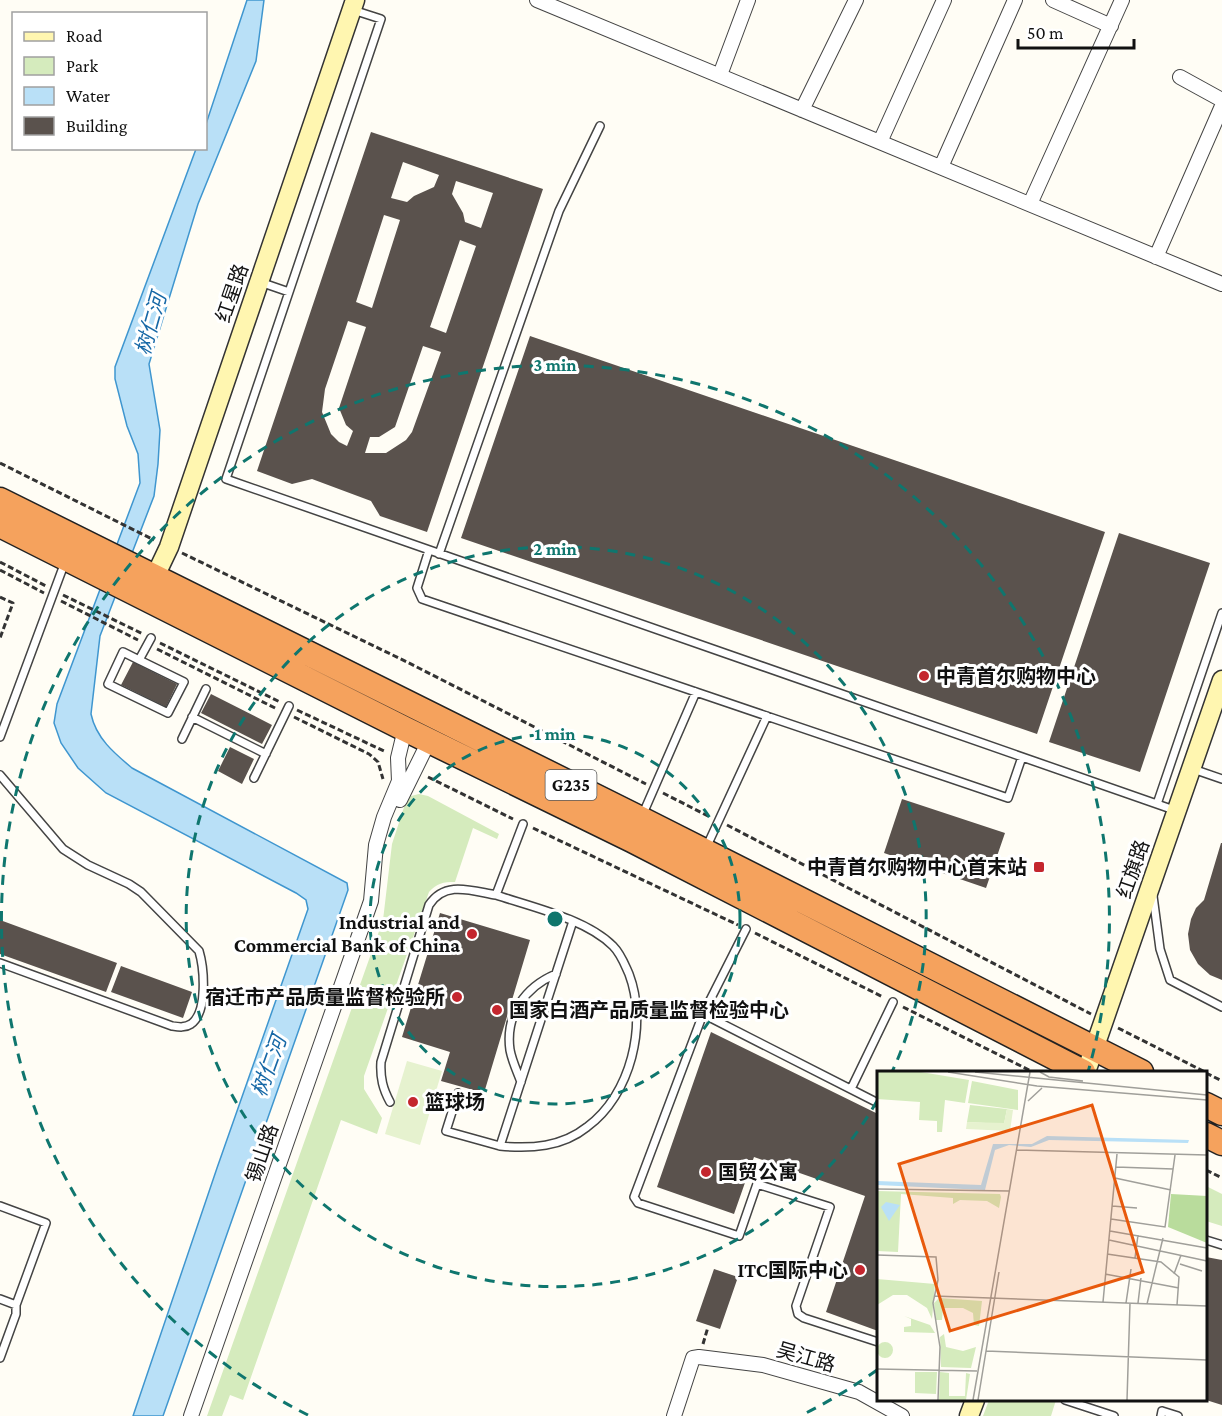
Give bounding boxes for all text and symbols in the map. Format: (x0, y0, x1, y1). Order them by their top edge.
legend (12, 12, 207, 150)
scale bar (1018, 12, 1134, 50)
text: 50 m (1027, 23, 1064, 43)
text: Road (66, 26, 103, 46)
text: Park (66, 56, 98, 76)
text: Water (66, 86, 111, 106)
text: Building (66, 116, 128, 136)
street label: 红星路 (212, 261, 252, 325)
water label: 树仁河 (131, 287, 172, 358)
text: 3 min (533, 355, 577, 375)
text: 2 min (533, 539, 577, 559)
place label: 中青首尔购物中心 (936, 665, 1096, 687)
marker: 中青首尔购物中心 (917, 669, 931, 683)
text: 1 min (535, 724, 576, 744)
road number: G235 (546, 770, 596, 800)
street label: 红旗路 (1113, 837, 1153, 901)
place label: 中青首尔购物中心首末站 (807, 856, 1027, 878)
marker: 中青首尔购物中心首末站 (1032, 860, 1046, 874)
centre of rings (545, 909, 565, 929)
place label: Industrial and Commercial Bank of China (234, 911, 460, 956)
marker: Industrial and Commercial Bank of China (465, 927, 479, 941)
place label: 宿迁市产品质量监督检验所 (205, 986, 445, 1008)
marker: 宿迁市产品质量监督检验所 (450, 990, 464, 1004)
place label: 国家白酒产品质量监督检验中心 (509, 999, 789, 1021)
marker: 国家白酒产品质量监督检验中心 (490, 1003, 504, 1017)
water label: 树仁河 (247, 1029, 292, 1100)
inset map (877, 1071, 1207, 1401)
place label: 篮球场 (425, 1091, 485, 1113)
marker: 篮球场 (406, 1095, 420, 1109)
street label: 锡山路 (242, 1121, 282, 1185)
place label: 国贸公寓 (718, 1161, 798, 1183)
marker: 国贸公寓 (699, 1165, 713, 1179)
place label: ITC国际中心 (738, 1259, 848, 1281)
marker: ITC国际中心 (853, 1263, 867, 1277)
street label: 吴江路 (774, 1338, 838, 1376)

